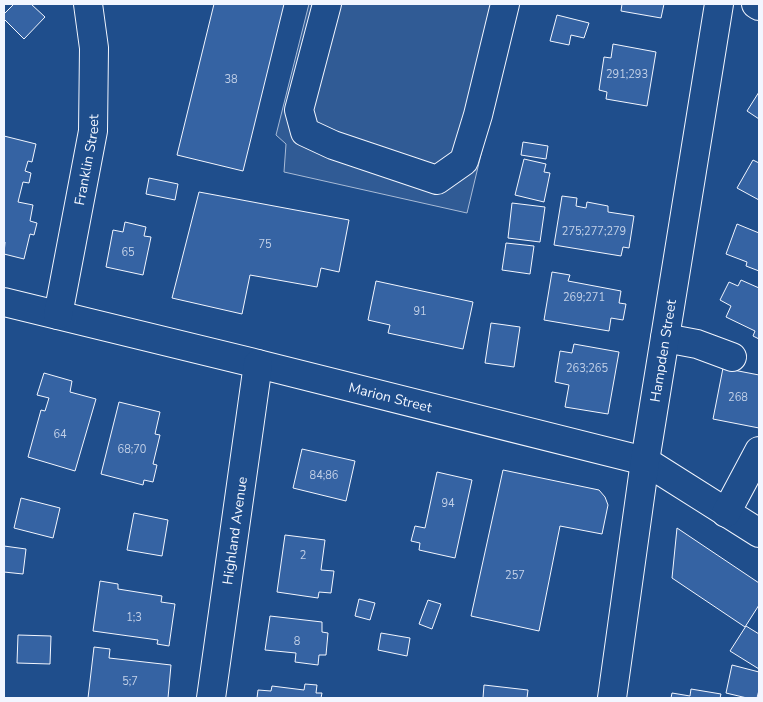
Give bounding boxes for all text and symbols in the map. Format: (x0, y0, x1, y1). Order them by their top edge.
house number: 291;293 (606, 67, 648, 82)
house number: 38 (224, 72, 238, 87)
street label: Franklin Street (70, 114, 103, 207)
house number: 275;277;279 (562, 224, 626, 239)
house number: 75 (258, 237, 272, 252)
house number: 65 (121, 245, 135, 260)
house number: 269;271 (563, 290, 605, 305)
street label: Hampden Street (646, 298, 681, 403)
house number: 91 (413, 304, 427, 319)
house number: 263;265 (566, 361, 608, 376)
street label: Marion Street (347, 378, 434, 417)
house number: 268 (728, 390, 748, 405)
house number: 64 (53, 427, 67, 442)
house number: 68;70 (118, 442, 147, 457)
house number: 84;86 (310, 468, 339, 483)
street label: Highland Avenue (218, 475, 252, 586)
house number: 94 (441, 496, 455, 511)
house number: 2 (300, 548, 306, 563)
house number: 257 (505, 568, 525, 583)
house number: 1;3 (126, 610, 142, 625)
house number: 8 (294, 634, 301, 649)
house number: 5;7 (122, 674, 138, 689)

